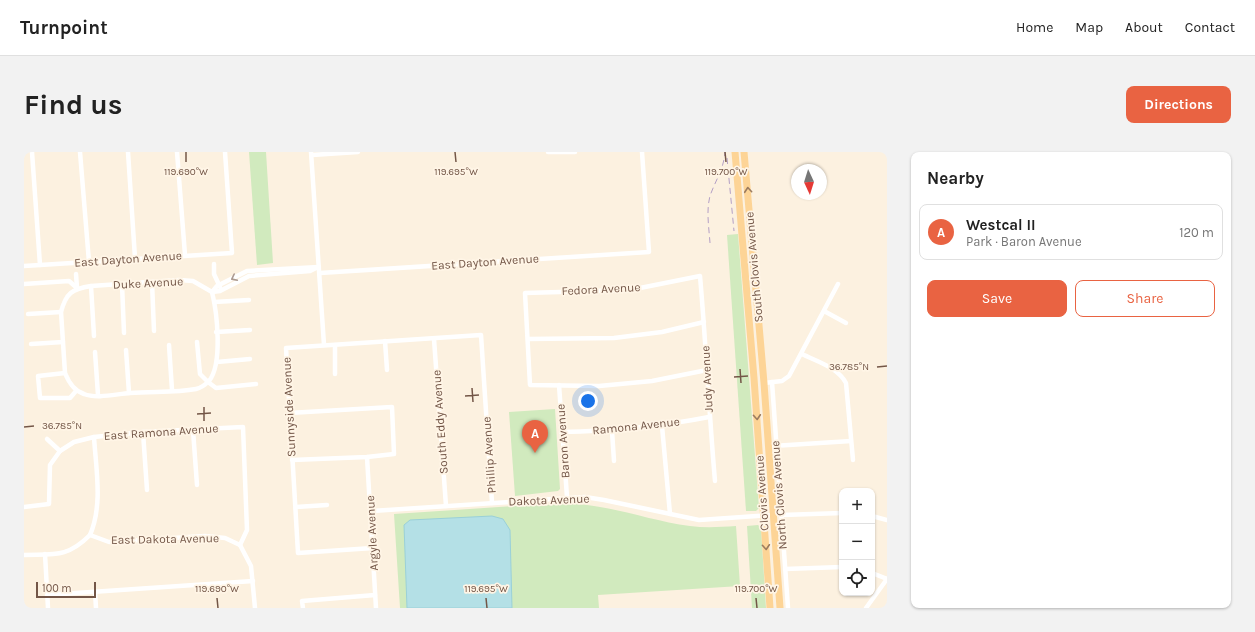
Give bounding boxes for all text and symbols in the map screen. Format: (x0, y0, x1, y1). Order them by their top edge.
text: Turnpoint (20, 17, 108, 39)
text: Home (1016, 19, 1053, 36)
text: Map (1075, 19, 1103, 36)
text: About (1125, 19, 1163, 36)
text: Contact (1185, 19, 1235, 36)
button: Directions (1126, 86, 1231, 123)
text: Find us (24, 88, 123, 121)
north arrow (791, 164, 827, 200)
text: 119.690°W (164, 166, 208, 178)
text: 119.695°W (434, 166, 478, 178)
text: 119.700°W (704, 166, 748, 178)
text: Nearby (927, 168, 984, 188)
one-way arrow (743, 187, 752, 193)
street label: South Clovis Avenue (742, 211, 766, 323)
text: Westcal II (966, 216, 1036, 234)
text: A (937, 225, 945, 240)
text: 120 m (1179, 225, 1214, 240)
text: Park · Baron Avenue (966, 234, 1082, 249)
street label: East Dayton Avenue (74, 248, 182, 270)
street label: East Dayton Avenue (431, 251, 539, 273)
one-way arrow (231, 273, 238, 281)
street label: Duke Avenue (112, 274, 184, 292)
street label: Fedora Avenue (561, 280, 641, 298)
button: Save (927, 280, 1067, 317)
button: Share (1075, 280, 1215, 317)
street label: Judy Avenue (698, 345, 716, 413)
street label: Sunnyside Avenue (279, 357, 299, 457)
text: 36.785°N (829, 361, 869, 373)
street label: South Eddy Avenue (429, 369, 451, 475)
your location (578, 391, 598, 411)
street label: Baron Avenue (553, 403, 573, 479)
street label: Ramona Avenue (592, 414, 680, 438)
one-way arrow (752, 414, 761, 420)
street label: Phillip Avenue (479, 416, 499, 494)
text: 36.785°N (42, 420, 82, 432)
pin: A (522, 420, 548, 453)
street label: East Ramona Avenue (103, 421, 219, 443)
street label: North Clovis Avenue (768, 440, 790, 550)
street label: Clovis Avenue (752, 455, 772, 531)
map controls (839, 488, 875, 596)
button: + (839, 488, 875, 524)
street label: Dakota Avenue (508, 492, 590, 508)
street label: Argyle Avenue (363, 495, 381, 571)
button: − (839, 524, 875, 560)
street label: East Dakota Avenue (111, 531, 219, 547)
one-way arrow (761, 544, 770, 550)
button: locate (839, 560, 875, 596)
scale bar (36, 580, 96, 599)
text: 100 m (42, 582, 72, 595)
text: 119.690°W (195, 583, 239, 595)
text: 119.695°W (464, 583, 508, 595)
text: 119.700°W (734, 583, 778, 595)

